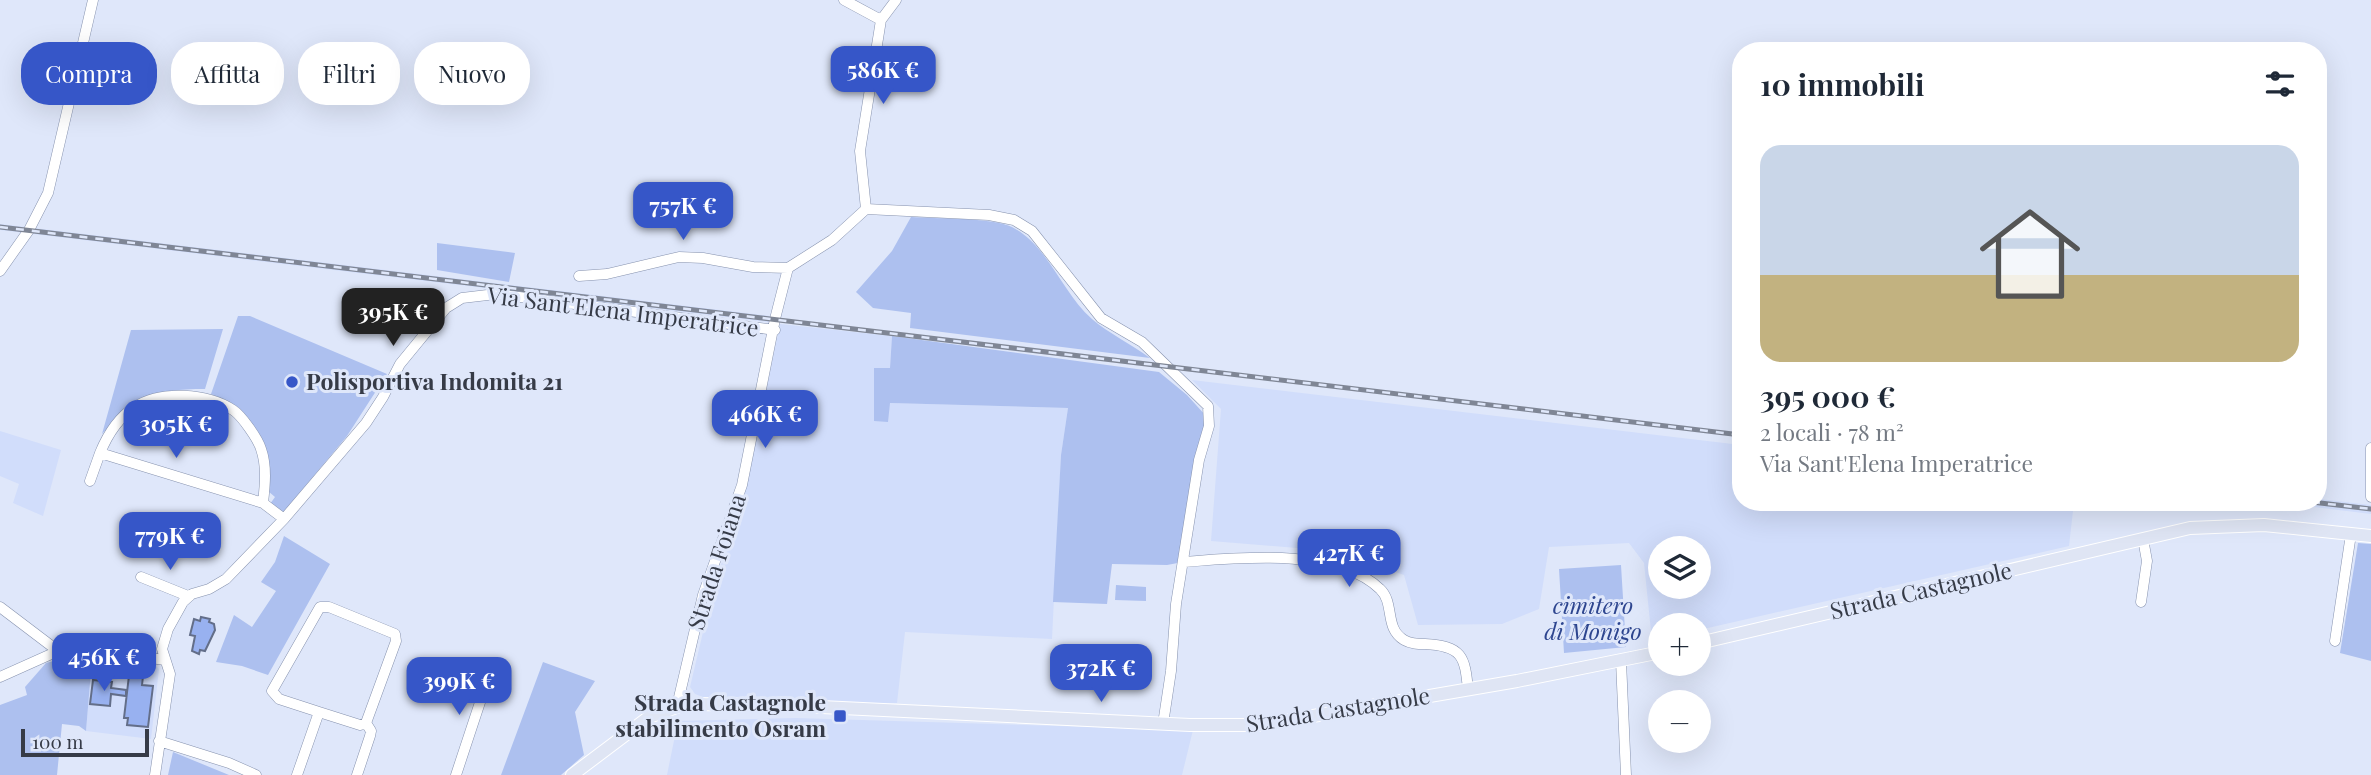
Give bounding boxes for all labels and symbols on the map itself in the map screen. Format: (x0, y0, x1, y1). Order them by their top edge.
pin: 586K € (826, 46, 940, 106)
pin: 757K € (626, 182, 740, 242)
street label: Via Sant'Elena Imperatrice (485, 278, 761, 343)
pin: 395K € (336, 288, 450, 348)
place label: Polisportiva Indomita 21 (306, 365, 563, 396)
marker: Polisportiva Indomita 21 (284, 374, 300, 390)
pin: 466K € (708, 391, 822, 450)
pin: 305K € (119, 400, 233, 460)
street label: Strada Foiana (679, 489, 752, 633)
pin: 779K € (113, 512, 227, 572)
pin: 427K € (1292, 530, 1406, 589)
street label: Strada Castagnole (1827, 554, 2015, 626)
park label: cimitero di Monigo (1544, 589, 1642, 646)
pin: 456K € (47, 634, 161, 693)
pin: 372K € (1044, 644, 1158, 704)
pin: 399K € (402, 658, 516, 717)
street label: Strada Castagnole (1244, 679, 1432, 738)
place label: Strada Castagnole stabilimento Osram (615, 686, 826, 743)
marker: Strada Castagnole stabilimento Osram (832, 708, 848, 724)
scale bar (21, 726, 149, 758)

